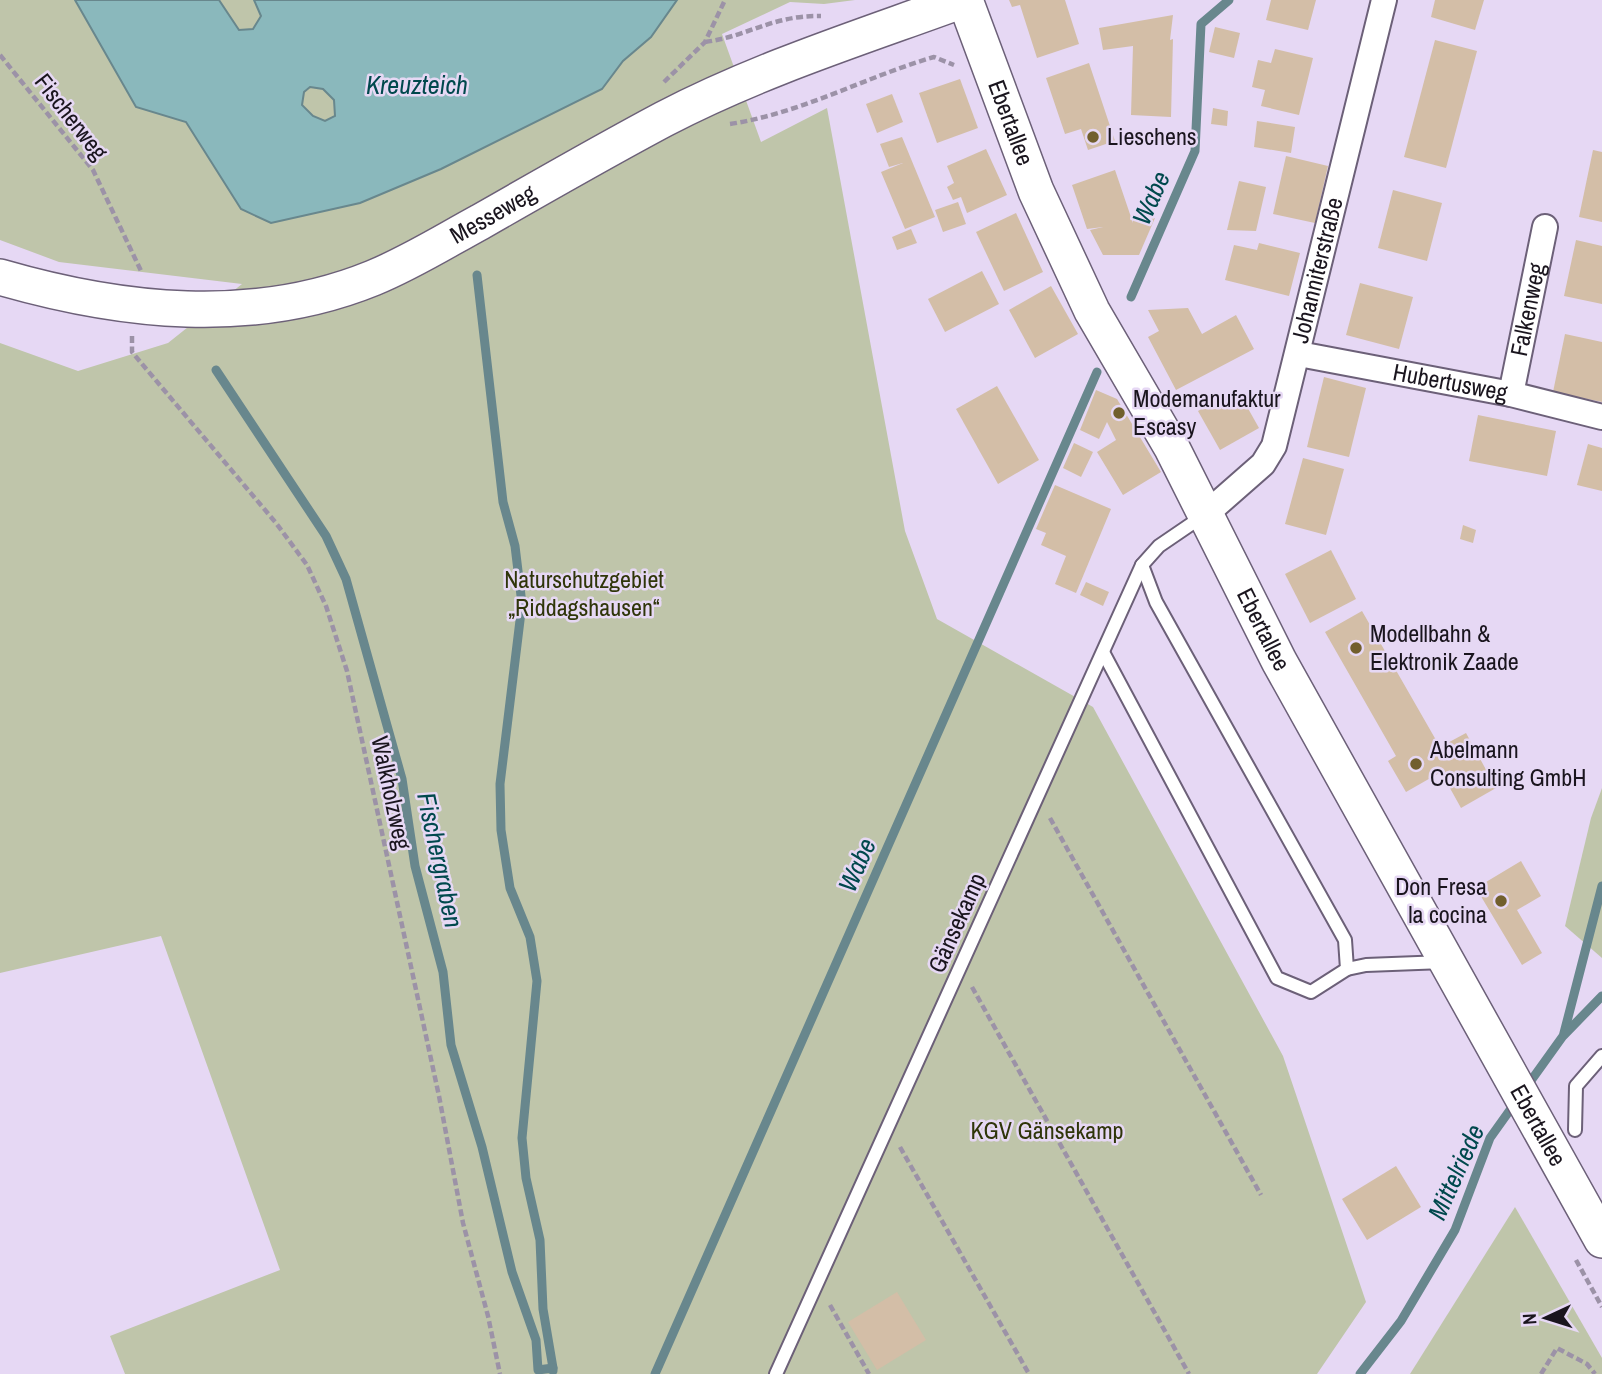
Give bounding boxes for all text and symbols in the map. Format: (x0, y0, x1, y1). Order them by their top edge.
street label: Fischerweg (28, 66, 116, 166)
water label: Kreuzteich (366, 67, 468, 102)
street label: Ebertallee (981, 75, 1042, 170)
place label: Lieschens (1107, 120, 1197, 152)
marker: Lieschens (1085, 129, 1101, 145)
water label: Wabe (1123, 165, 1178, 230)
street label: Messeweg (444, 176, 541, 251)
street label: Johanniterstraße (1283, 194, 1350, 346)
street label: Falkenweg (1502, 260, 1552, 359)
street label: Hubertusweg (1391, 355, 1511, 408)
place label: Modemanufaktur Escasy (1133, 382, 1281, 442)
marker: Modemanufaktur Escasy (1111, 405, 1127, 421)
park label: Naturschutzgebiet „Riddagshausen“ (504, 563, 664, 623)
street label: Ebertallee (1230, 582, 1298, 676)
place label: Modellbahn & Elektronik Zaade (1370, 617, 1519, 677)
marker: Modellbahn & Elektronik Zaade (1348, 640, 1364, 656)
street label: Walkholzweg (364, 733, 420, 853)
place label: Abelmann Consulting GmbH (1429, 733, 1586, 793)
marker: Abelmann Consulting GmbH (1408, 756, 1424, 772)
water label: Fischergraben (409, 789, 472, 931)
water label: Wabe (829, 832, 884, 897)
street label: Gänsekamp (920, 868, 992, 978)
place label: Don Fresa la cocina (1395, 870, 1487, 930)
marker: Don Fresa la cocina (1493, 893, 1509, 909)
street label: Ebertallee (1503, 1078, 1575, 1171)
park label: KGV Gänsekamp (970, 1114, 1124, 1146)
water label: Mittelriede (1419, 1119, 1492, 1225)
north arrow (1511, 1283, 1581, 1353)
text: N (1516, 1313, 1542, 1326)

